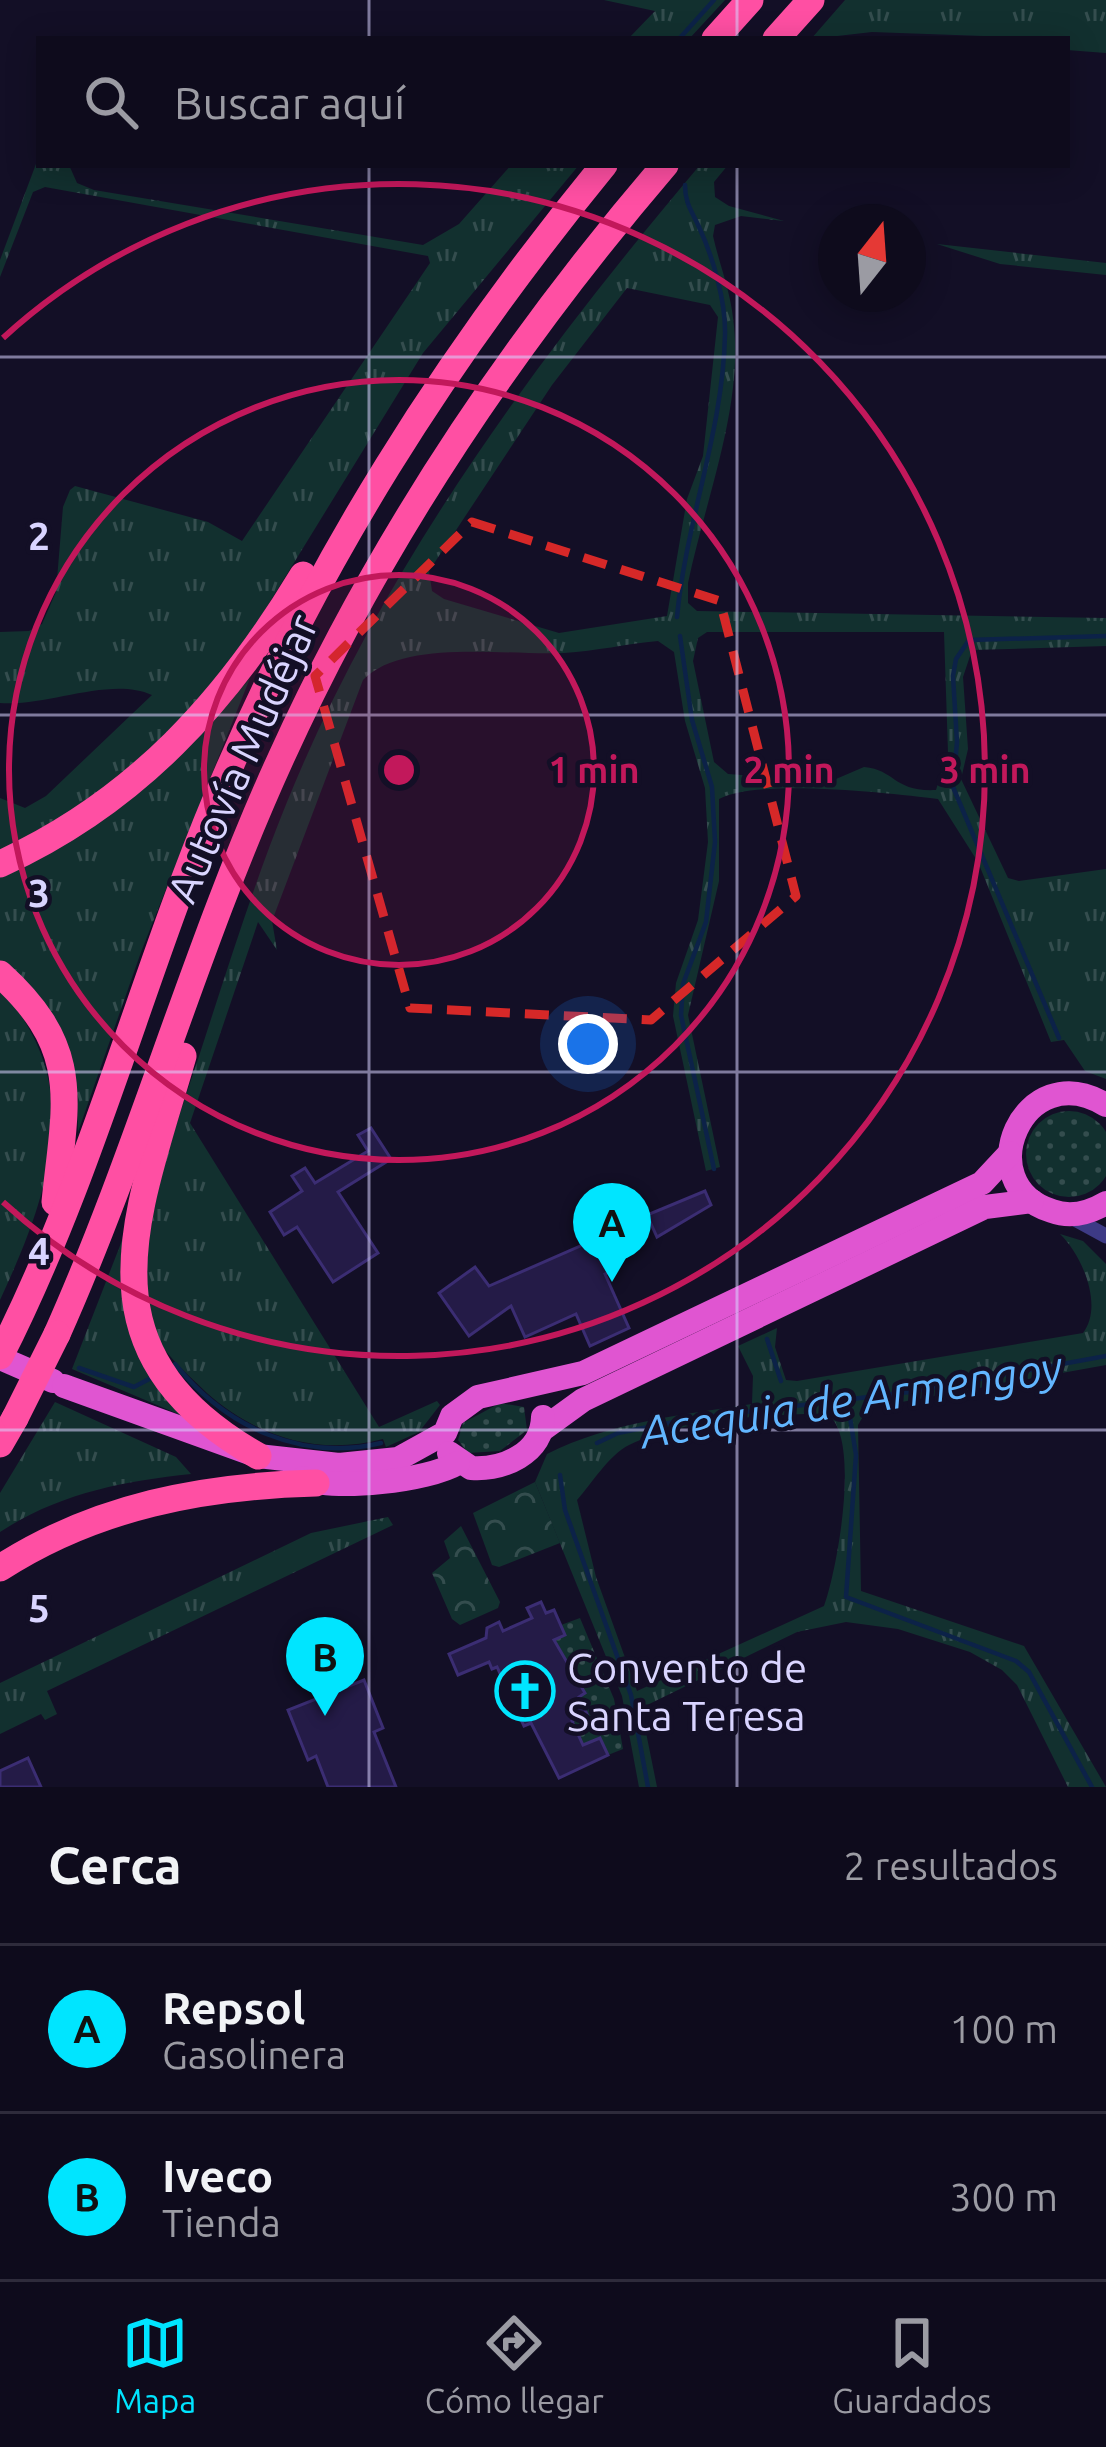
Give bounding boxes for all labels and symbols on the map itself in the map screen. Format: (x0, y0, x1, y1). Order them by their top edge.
north arrow (818, 204, 926, 312)
text: 2 (28, 514, 50, 557)
street label: Autovía Mudéjar (157, 607, 327, 909)
centre of rings (378, 749, 420, 791)
text: 1 min (549, 749, 639, 790)
text: 2 min (744, 749, 834, 790)
text: 3 min (940, 749, 1030, 790)
text: 3 (28, 871, 50, 914)
your location (558, 1014, 618, 1074)
pin: A (573, 1183, 651, 1282)
text: 4 (28, 1229, 50, 1272)
water label: Acequia de Armengoy (635, 1340, 1067, 1458)
text: 5 (28, 1586, 50, 1629)
pin: B (286, 1617, 364, 1716)
place label: Convento de Santa Teresa (567, 1644, 807, 1739)
church icon: Convento de Santa Teresa (494, 1660, 556, 1722)

